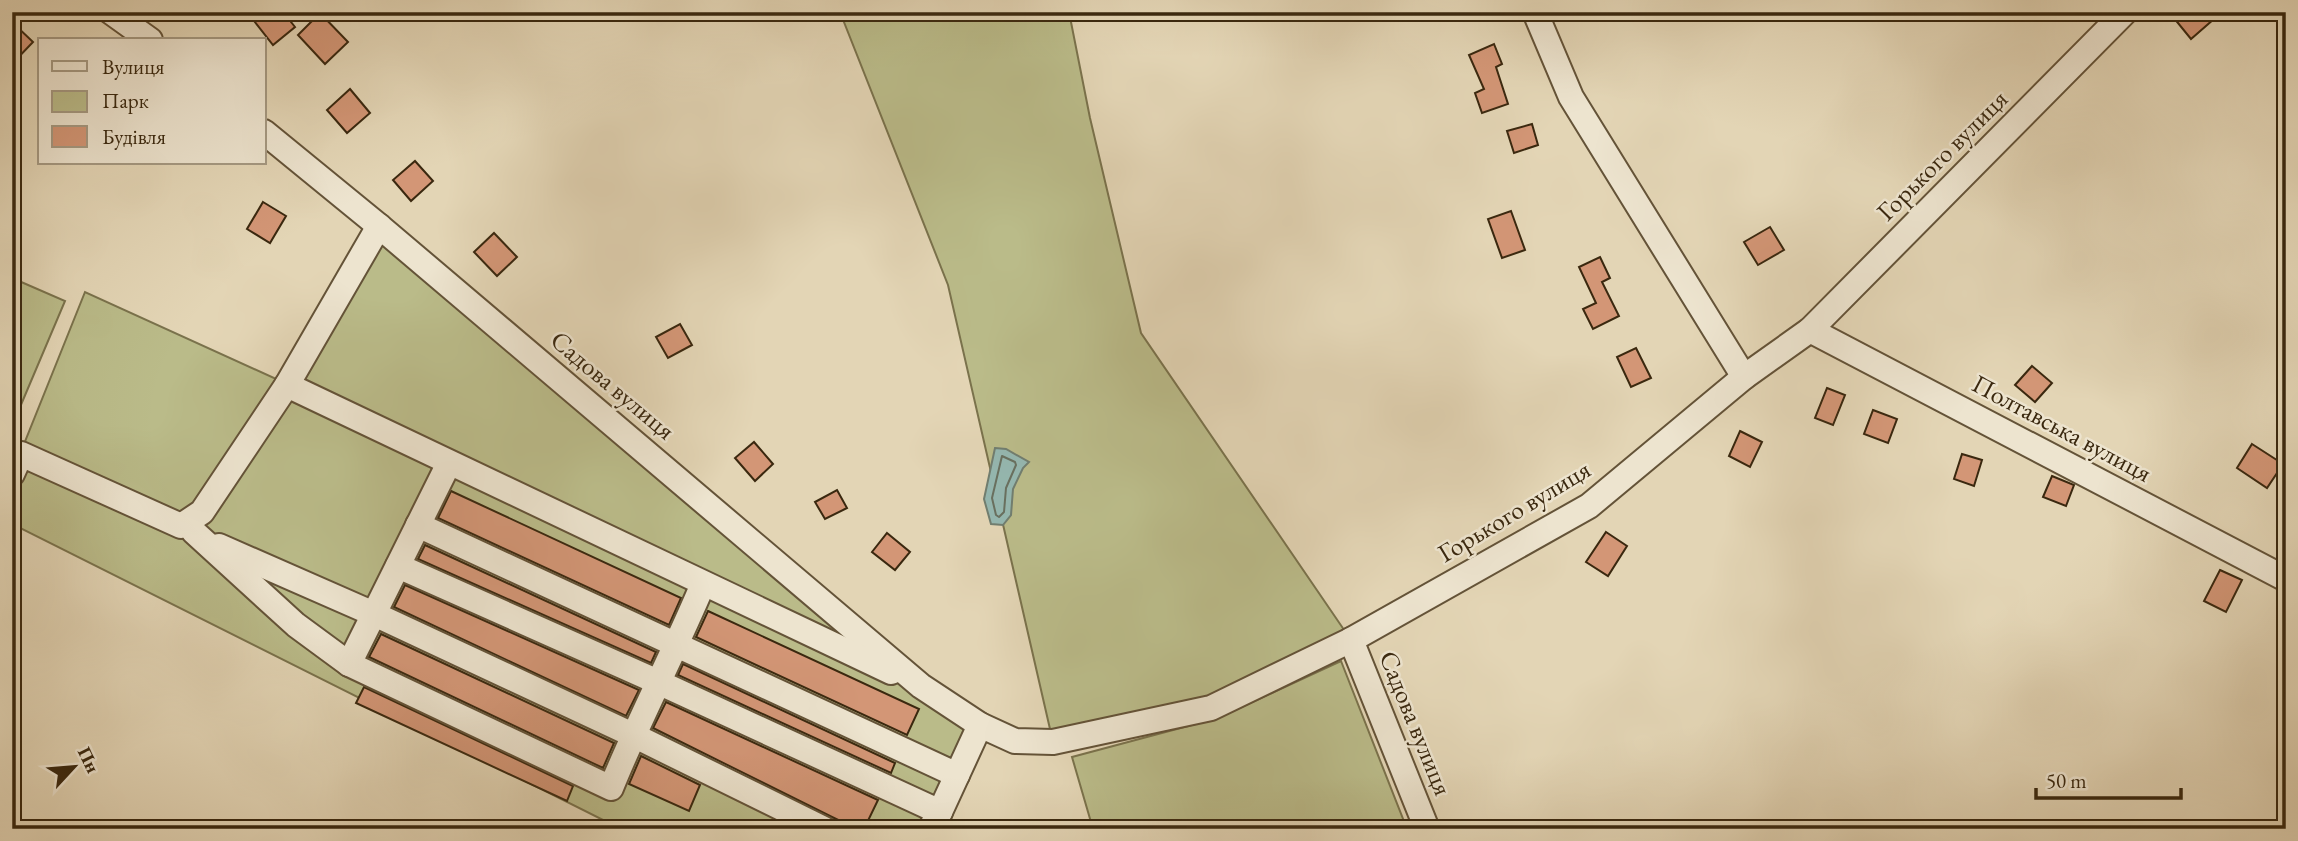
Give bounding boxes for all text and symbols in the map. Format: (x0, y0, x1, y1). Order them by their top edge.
legend (38, 38, 266, 164)
text: Вулиця (102, 53, 164, 80)
street label: Горького вулиця (1869, 82, 2015, 228)
text: Парк (102, 87, 149, 114)
text: Будівля (102, 123, 166, 150)
street label: Садова вулиця (544, 323, 682, 447)
street label: Полтавська вулиця (1966, 366, 2158, 490)
street label: Горького вулиця (1431, 452, 1597, 570)
street label: Садова вулиця (1372, 646, 1460, 800)
north arrow (38, 732, 108, 802)
text: Пн (72, 743, 106, 777)
scale bar (2036, 757, 2181, 801)
text: 50 m (2046, 767, 2087, 794)

